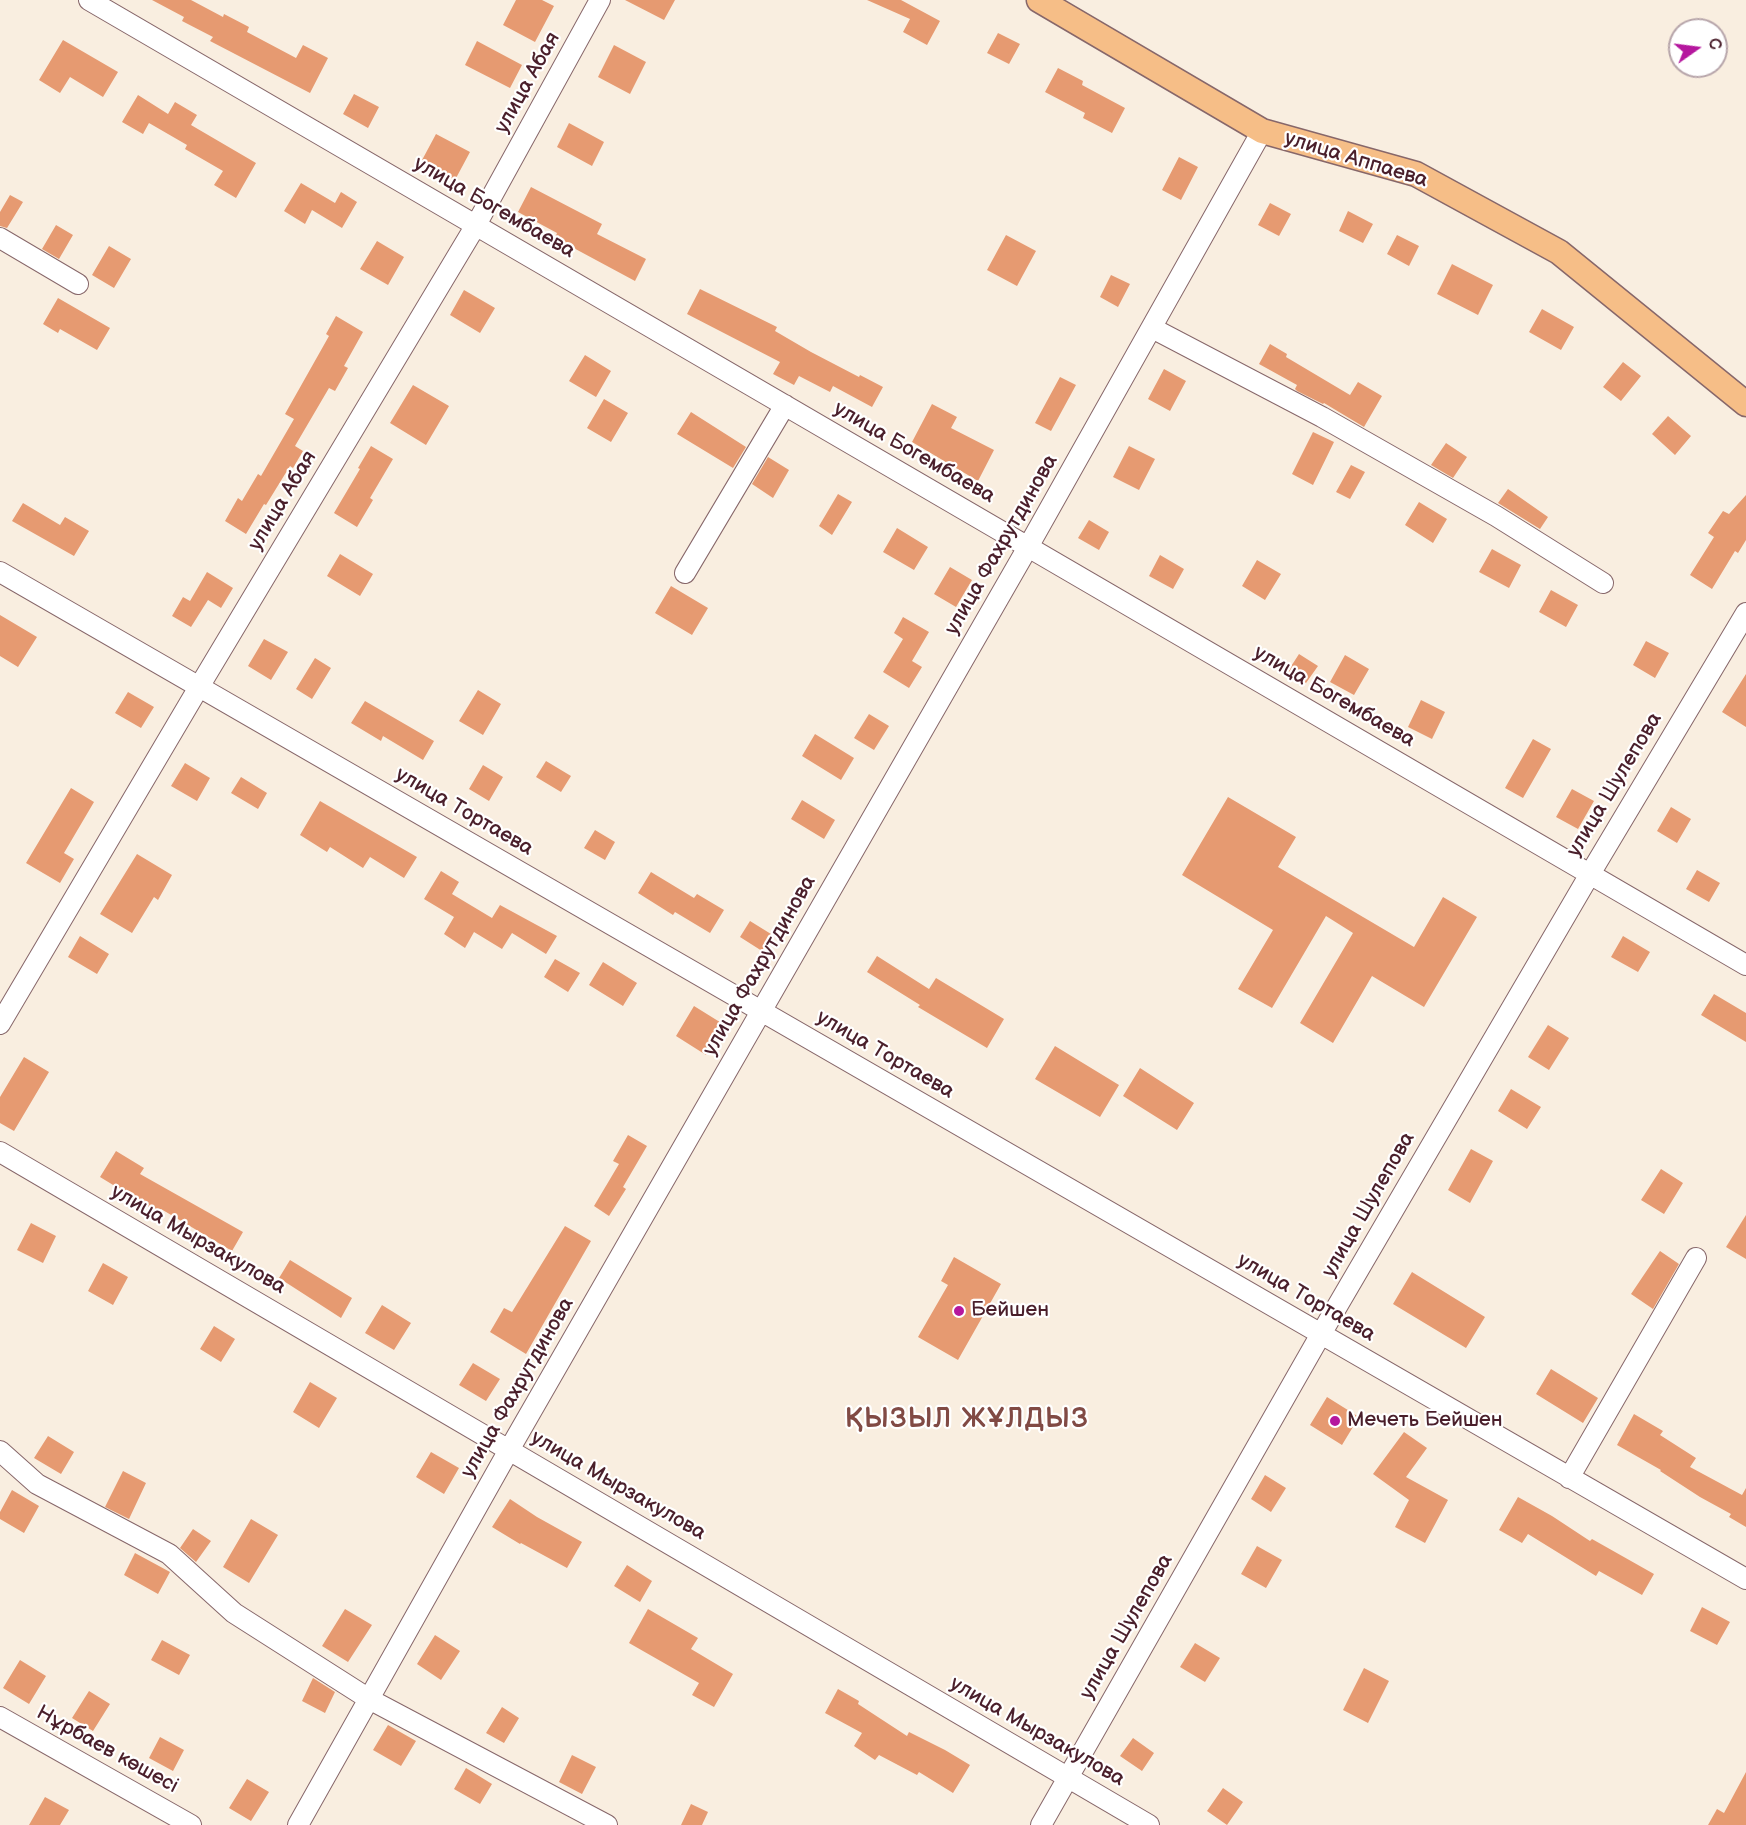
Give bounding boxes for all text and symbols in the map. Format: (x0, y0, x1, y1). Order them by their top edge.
north arrow (1668, 18, 1728, 78)
street label: улица Абая (490, 28, 566, 138)
text: С (1703, 36, 1725, 52)
street label: улица Аппаева (1281, 126, 1431, 194)
street label: улица Богембаева (409, 152, 579, 264)
street label: улица Богембаева (829, 397, 999, 509)
street label: улица Абая (243, 446, 323, 556)
street label: улица Фахрутдинова (940, 450, 1064, 640)
street label: улица Богембаева (1249, 641, 1419, 753)
street label: улица Шулепова (1562, 708, 1668, 862)
street label: улица Тортаева (390, 762, 538, 862)
street label: улица Фахрутдинова (698, 871, 822, 1061)
street label: улица Тортаева (811, 1005, 959, 1105)
street label: улица Шулепова (1317, 1128, 1421, 1282)
street label: улица Мырзакулова (106, 1180, 290, 1300)
street label: улица Тортаева (1232, 1248, 1380, 1348)
street label: улица Фахрутдинова (456, 1293, 580, 1483)
place label: Бейшен (971, 1298, 1049, 1324)
marker: Бейшен (952, 1304, 966, 1318)
district label: ҚЫЗЫЛ ЖҰЛДЫЗ (845, 1404, 1089, 1436)
place label: Мечеть Бейшен (1347, 1408, 1503, 1434)
marker: Мечеть Бейшен (1328, 1414, 1342, 1428)
street label: улица Мырзакулова (526, 1426, 710, 1546)
street label: улица Шулепова (1075, 1550, 1179, 1704)
street label: улица Мырзакулова (945, 1672, 1129, 1792)
street label: Нұрбаев көшесі (32, 1701, 182, 1799)

